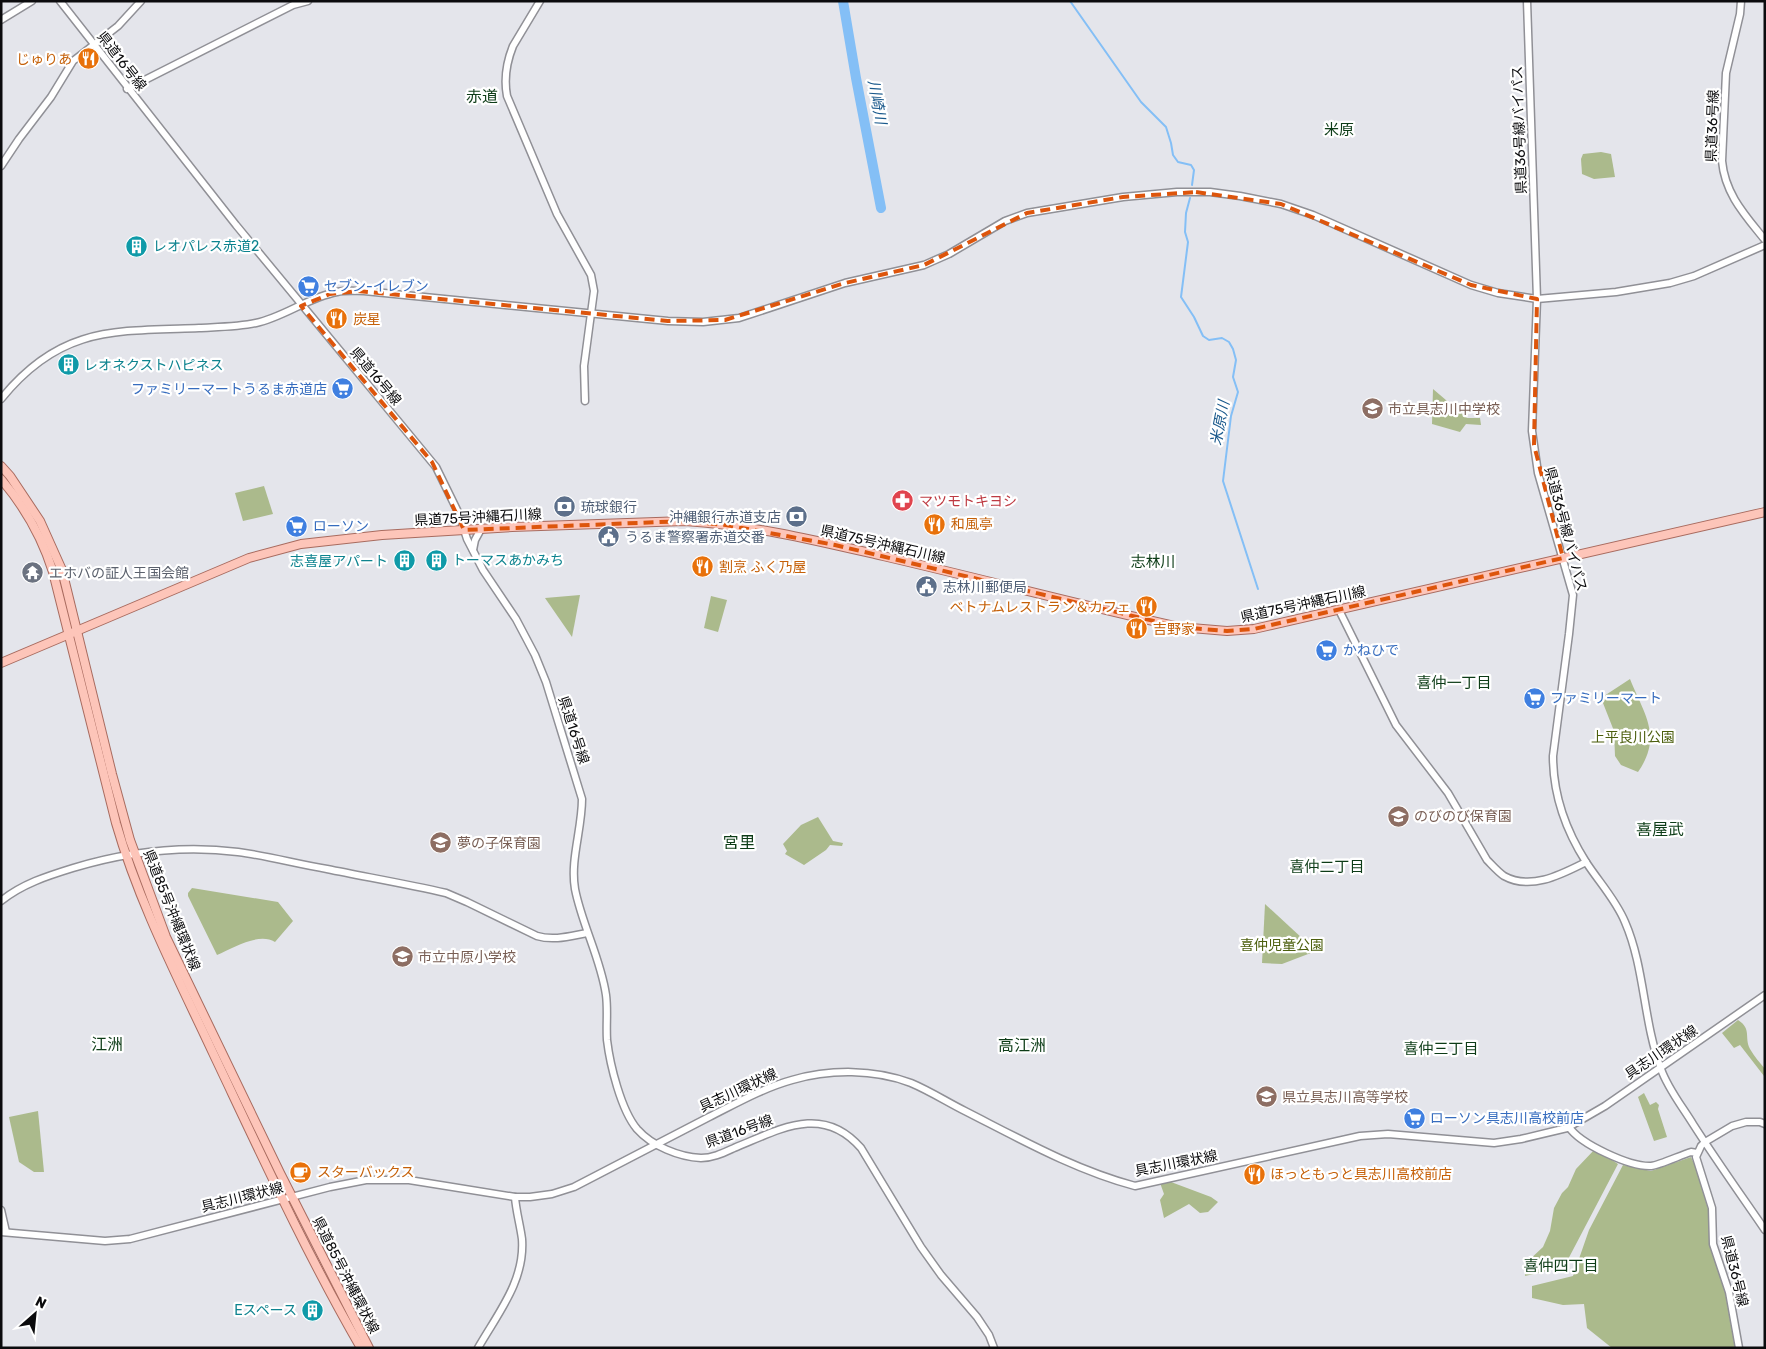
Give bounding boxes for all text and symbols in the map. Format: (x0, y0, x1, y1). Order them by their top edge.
street label: 県道16号線 (93, 28, 150, 94)
restaurant icon: じゅりあ (76, 47, 100, 71)
place label: じゅりあ (16, 51, 72, 68)
street label: 県道36号線バイパス (1509, 65, 1530, 195)
water label: 川崎川 (864, 78, 890, 128)
district label: 赤道 (466, 87, 498, 106)
street label: 県道36号線 (1703, 89, 1722, 163)
district label: 米原 (1324, 121, 1354, 139)
building icon: レオパレス赤道2 (125, 234, 149, 258)
place label: レオパレス赤道2 (153, 238, 259, 255)
supermarket icon: セブン-イレブン (296, 274, 320, 298)
place label: セブン-イレブン (324, 278, 429, 295)
restaurant icon: 炭星 (325, 307, 349, 331)
place label: 炭星 (353, 311, 381, 328)
street label: 県道16号線 (346, 344, 405, 409)
building icon: レオネクストハピネス (56, 353, 80, 377)
place label: レオネクストハピネス (84, 357, 224, 374)
supermarket icon: ファミリーマートうるま赤道店 (331, 377, 355, 401)
place label: ファミリーマートうるま赤道店 (131, 381, 327, 398)
water label: 米原川 (1207, 397, 1234, 447)
school or university icon: 市立具志川中学校 (1360, 397, 1384, 421)
place label: 市立具志川中学校 (1388, 401, 1500, 418)
street label: 県道36号線バイパス (1541, 465, 1590, 593)
pharmacy icon: マツモトキヨシ (891, 489, 915, 513)
place label: マツモトキヨシ (919, 493, 1017, 510)
bank icon: 琉球銀行 (553, 495, 577, 519)
place label: 琉球銀行 (581, 499, 637, 516)
bank icon: 沖縄銀行赤道支店 (785, 505, 809, 529)
street label: 県道75号沖縄石川線 (414, 506, 542, 529)
place label: 沖縄銀行赤道支店 (669, 509, 781, 526)
restaurant icon: 和風亭 (923, 512, 947, 536)
supermarket icon: ローソン (285, 514, 309, 538)
place label: 和風亭 (951, 516, 993, 533)
place label: ローソン (313, 518, 369, 535)
street label: 県道75号沖縄石川線 (819, 522, 947, 567)
public building icon: うるま警察署赤道交番 (597, 525, 621, 549)
place label: うるま警察署赤道交番 (625, 529, 765, 546)
building icon: トーマスあかみち (424, 548, 448, 572)
building icon: 志喜屋アパート (392, 549, 416, 573)
place label: トーマスあかみち (452, 552, 564, 569)
place label: 志喜屋アパート (290, 553, 388, 570)
district label: 志林川 (1130, 553, 1176, 571)
restaurant icon: 割烹 ふく乃屋 (691, 555, 715, 579)
place label: 割烹 ふく乃屋 (719, 559, 806, 576)
temple icon: エホバの証人王国会館 (21, 561, 45, 585)
place label: エホバの証人王国会館 (49, 565, 189, 582)
public building icon: 志林川郵便局 (915, 575, 939, 599)
place label: 志林川郵便局 (943, 579, 1027, 596)
street label: 県道75号沖縄石川線 (1239, 583, 1367, 626)
restaurant icon: ベトナムレストラン＆カフェ (1135, 595, 1159, 619)
place label: ベトナムレストラン＆カフェ (949, 599, 1131, 616)
restaurant icon: 吉野家 (1125, 617, 1149, 641)
place label: 吉野家 (1153, 621, 1195, 638)
supermarket icon: かねひで (1315, 638, 1339, 662)
place label: かねひで (1343, 642, 1399, 659)
district label: 喜仲一丁目 (1416, 674, 1492, 692)
supermarket icon: ファミリーマート (1522, 686, 1546, 710)
place label: ファミリーマート (1550, 690, 1662, 707)
street label: 県道16号線 (555, 694, 592, 766)
park label: 上平良川公園 (1591, 729, 1675, 746)
school or university icon: のびのび保育園 (1386, 804, 1410, 828)
place label: のびのび保育園 (1414, 808, 1512, 825)
district label: 喜屋武 (1636, 820, 1684, 839)
school or university icon: 夢の子保育園 (429, 831, 453, 855)
district label: 宮里 (723, 833, 755, 852)
place label: 夢の子保育園 (457, 835, 541, 852)
street label: 県道85号沖縄環状線 (139, 847, 204, 973)
district label: 喜仲二丁目 (1289, 858, 1365, 876)
park label: 喜仲児童公園 (1240, 937, 1324, 954)
school or university icon: 市立中原小学校 (390, 945, 414, 969)
place label: 市立中原小学校 (418, 949, 516, 966)
street label: 具志川環状線 (1622, 1022, 1701, 1083)
district label: 江洲 (91, 1035, 123, 1054)
district label: 高江洲 (998, 1036, 1046, 1055)
district label: 喜仲三丁目 (1403, 1040, 1479, 1058)
street label: 具志川環状線 (697, 1065, 780, 1116)
school or university icon: 県立具志川高等学校 (1254, 1085, 1278, 1109)
place label: 県立具志川高等学校 (1282, 1089, 1408, 1106)
supermarket icon: ローソン具志川高校前店 (1402, 1106, 1426, 1130)
place label: ローソン具志川高校前店 (1430, 1110, 1584, 1127)
street label: 県道16号線 (703, 1111, 775, 1152)
street label: 具志川環状線 (1133, 1147, 1219, 1180)
cafe icon: スターバックス (289, 1160, 313, 1184)
restaurant icon: ほっともっと具志川高校前店 (1242, 1162, 1266, 1186)
place label: スターバックス (317, 1164, 414, 1181)
place label: ほっともっと具志川高校前店 (1270, 1166, 1452, 1183)
street label: 具志川環状線 (199, 1179, 285, 1216)
street label: 県道85号沖縄環状線 (309, 1214, 382, 1337)
street label: 県道36号線 (1717, 1234, 1752, 1309)
district label: 喜仲四丁目 (1523, 1257, 1599, 1275)
north arrow (10, 1289, 60, 1339)
text: N (32, 1293, 49, 1313)
building icon: Eスペース (301, 1298, 325, 1322)
place label: Eスペース (234, 1302, 297, 1319)

